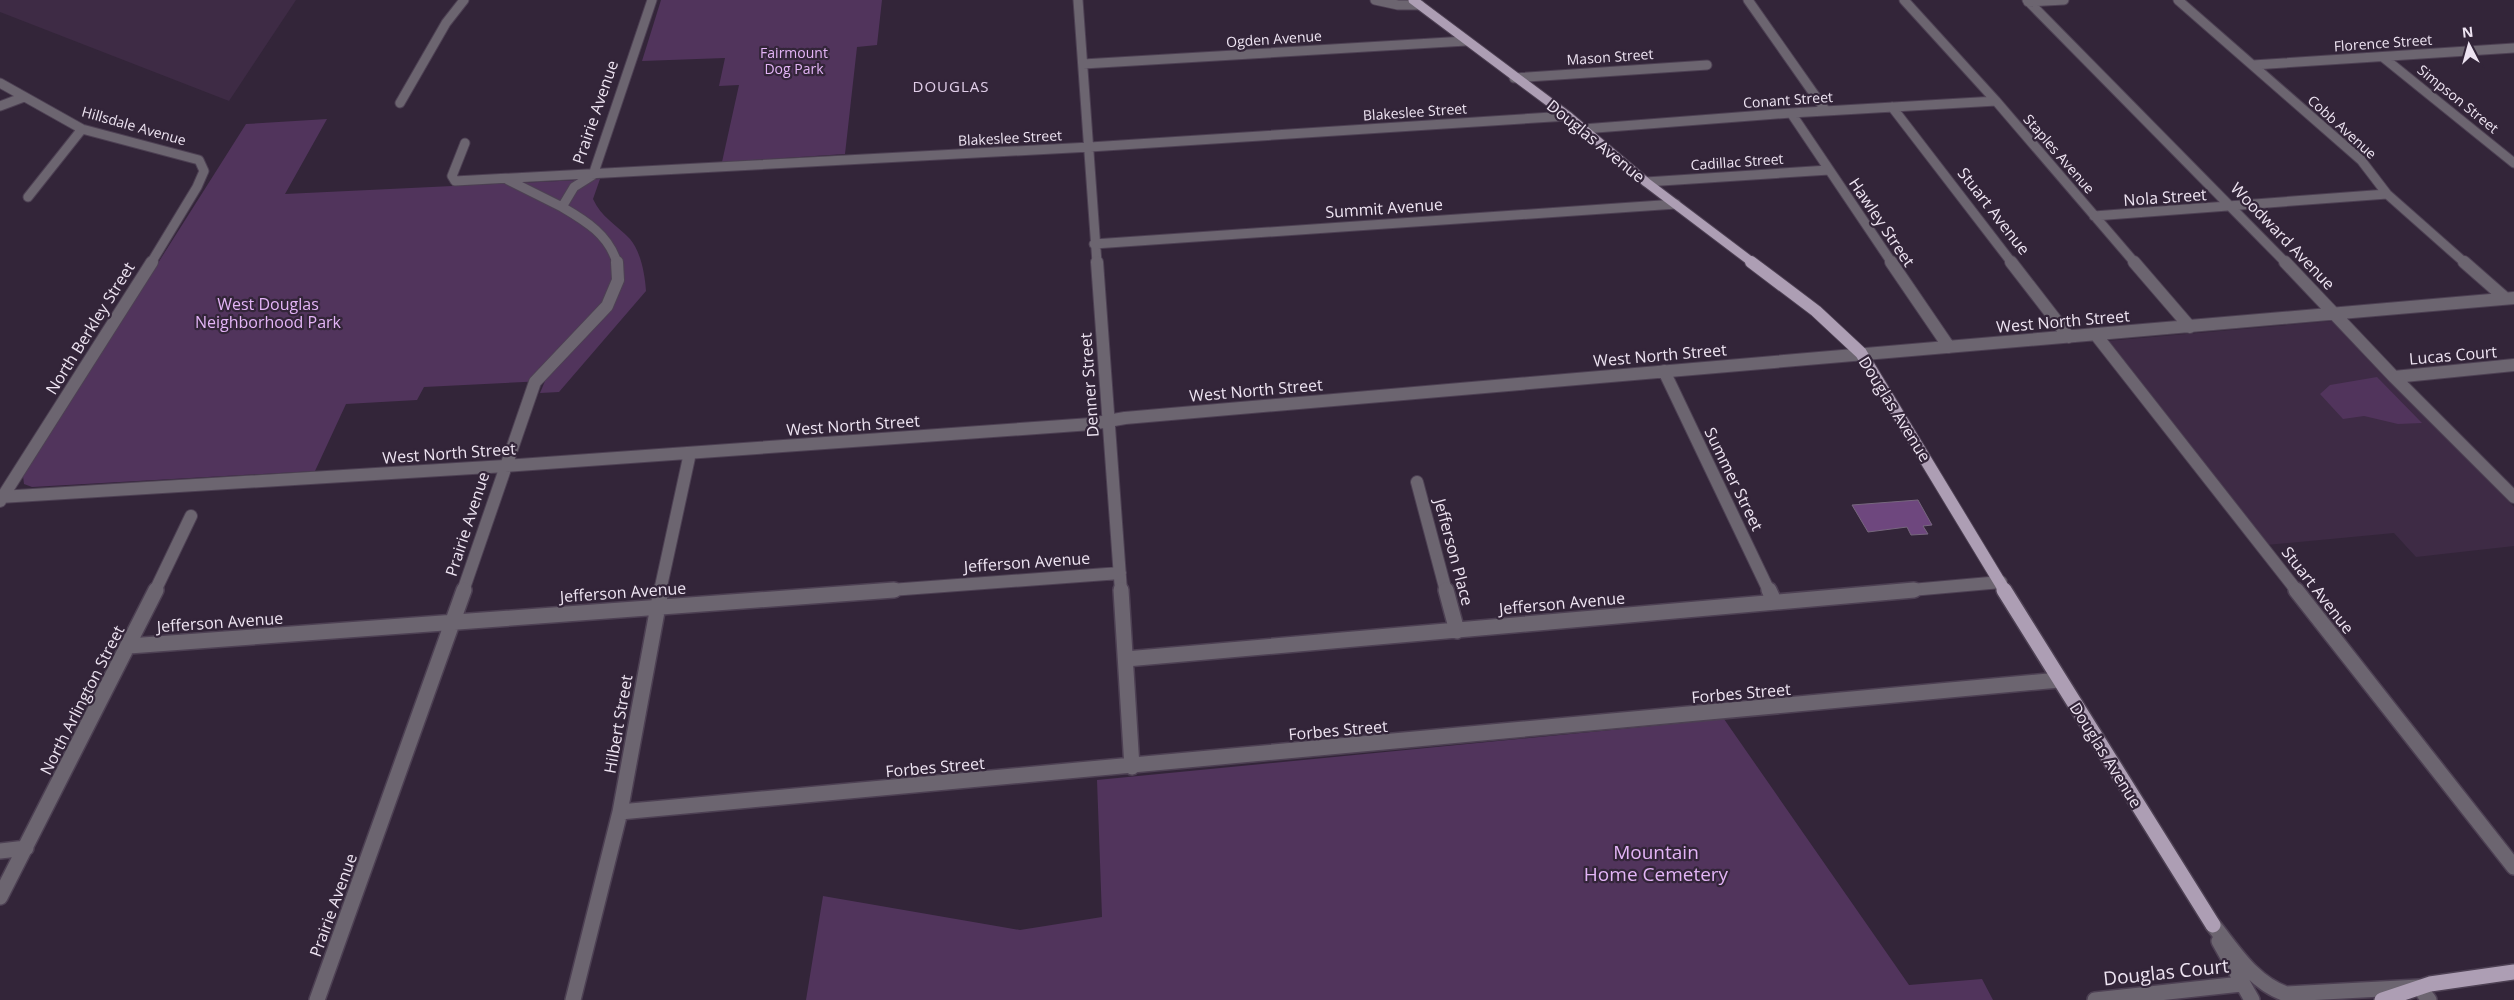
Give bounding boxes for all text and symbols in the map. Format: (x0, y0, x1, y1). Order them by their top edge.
north arrow (2444, 20, 2494, 70)
text: N (2461, 22, 2474, 42)
street label: Ogden Avenue (1225, 26, 1323, 51)
street label: Florence Street (2333, 30, 2433, 55)
park label: Fairmount Dog Park (760, 43, 828, 78)
street label: Mason Street (1566, 44, 1654, 69)
street label: Prairie Avenue (567, 57, 623, 167)
street label: Simpson Street (2414, 60, 2503, 137)
district label: DOUGLAS (913, 76, 989, 96)
street label: Conant Street (1742, 87, 1833, 112)
street label: Cobb Avenue (2304, 91, 2381, 163)
street label: Douglas Avenue (1542, 95, 1650, 187)
street label: Blakeslee Street (1362, 98, 1468, 125)
street label: Hillsdale Avenue (80, 102, 189, 150)
street label: Staples Avenue (2020, 110, 2099, 198)
street label: Blakeslee Street (957, 125, 1063, 150)
street label: Cadillac Street (1690, 149, 1784, 174)
street label: Stuart Avenue (1953, 163, 2035, 259)
street label: Hawley Street (1844, 173, 1920, 271)
street label: Woodward Avenue (2226, 178, 2340, 294)
street label: Nola Street (2123, 183, 2208, 211)
street label: Summit Avenue (1324, 193, 1444, 223)
street label: North Berkley Street (40, 257, 140, 398)
park label: West Douglas Neighborhood Park (195, 293, 342, 333)
street label: West North Street (1995, 304, 2131, 338)
street label: Denner Street (1074, 332, 1104, 438)
street label: West North Street (1592, 338, 1728, 372)
street label: Lucas Court (2408, 340, 2498, 370)
street label: Douglas Avenue (1854, 352, 1936, 466)
street label: West North Street (1188, 373, 1324, 407)
street label: West North Street (785, 409, 921, 441)
street label: Summer Street (1699, 424, 1769, 535)
street label: West North Street (381, 437, 517, 469)
street label: Prairie Avenue (440, 469, 494, 579)
street label: Jefferson Place (1429, 494, 1479, 608)
street label: Stuart Avenue (2277, 542, 2359, 638)
street label: Jefferson Avenue (961, 547, 1091, 578)
street label: Jefferson Avenue (557, 577, 687, 608)
street label: Jefferson Avenue (1496, 587, 1626, 620)
street label: Jefferson Avenue (154, 607, 284, 638)
street label: North Arlington Street (35, 621, 129, 779)
street label: Hilbert Street (599, 673, 638, 775)
street label: Forbes Street (1690, 678, 1792, 708)
street label: Douglas Avenue (2065, 698, 2147, 812)
street label: Forbes Street (1287, 715, 1389, 745)
street label: Forbes Street (884, 752, 986, 782)
park label: Mountain Home Cemetery (1584, 839, 1729, 887)
street label: Prairie Avenue (304, 850, 362, 960)
street label: Douglas Court (2102, 952, 2230, 992)

